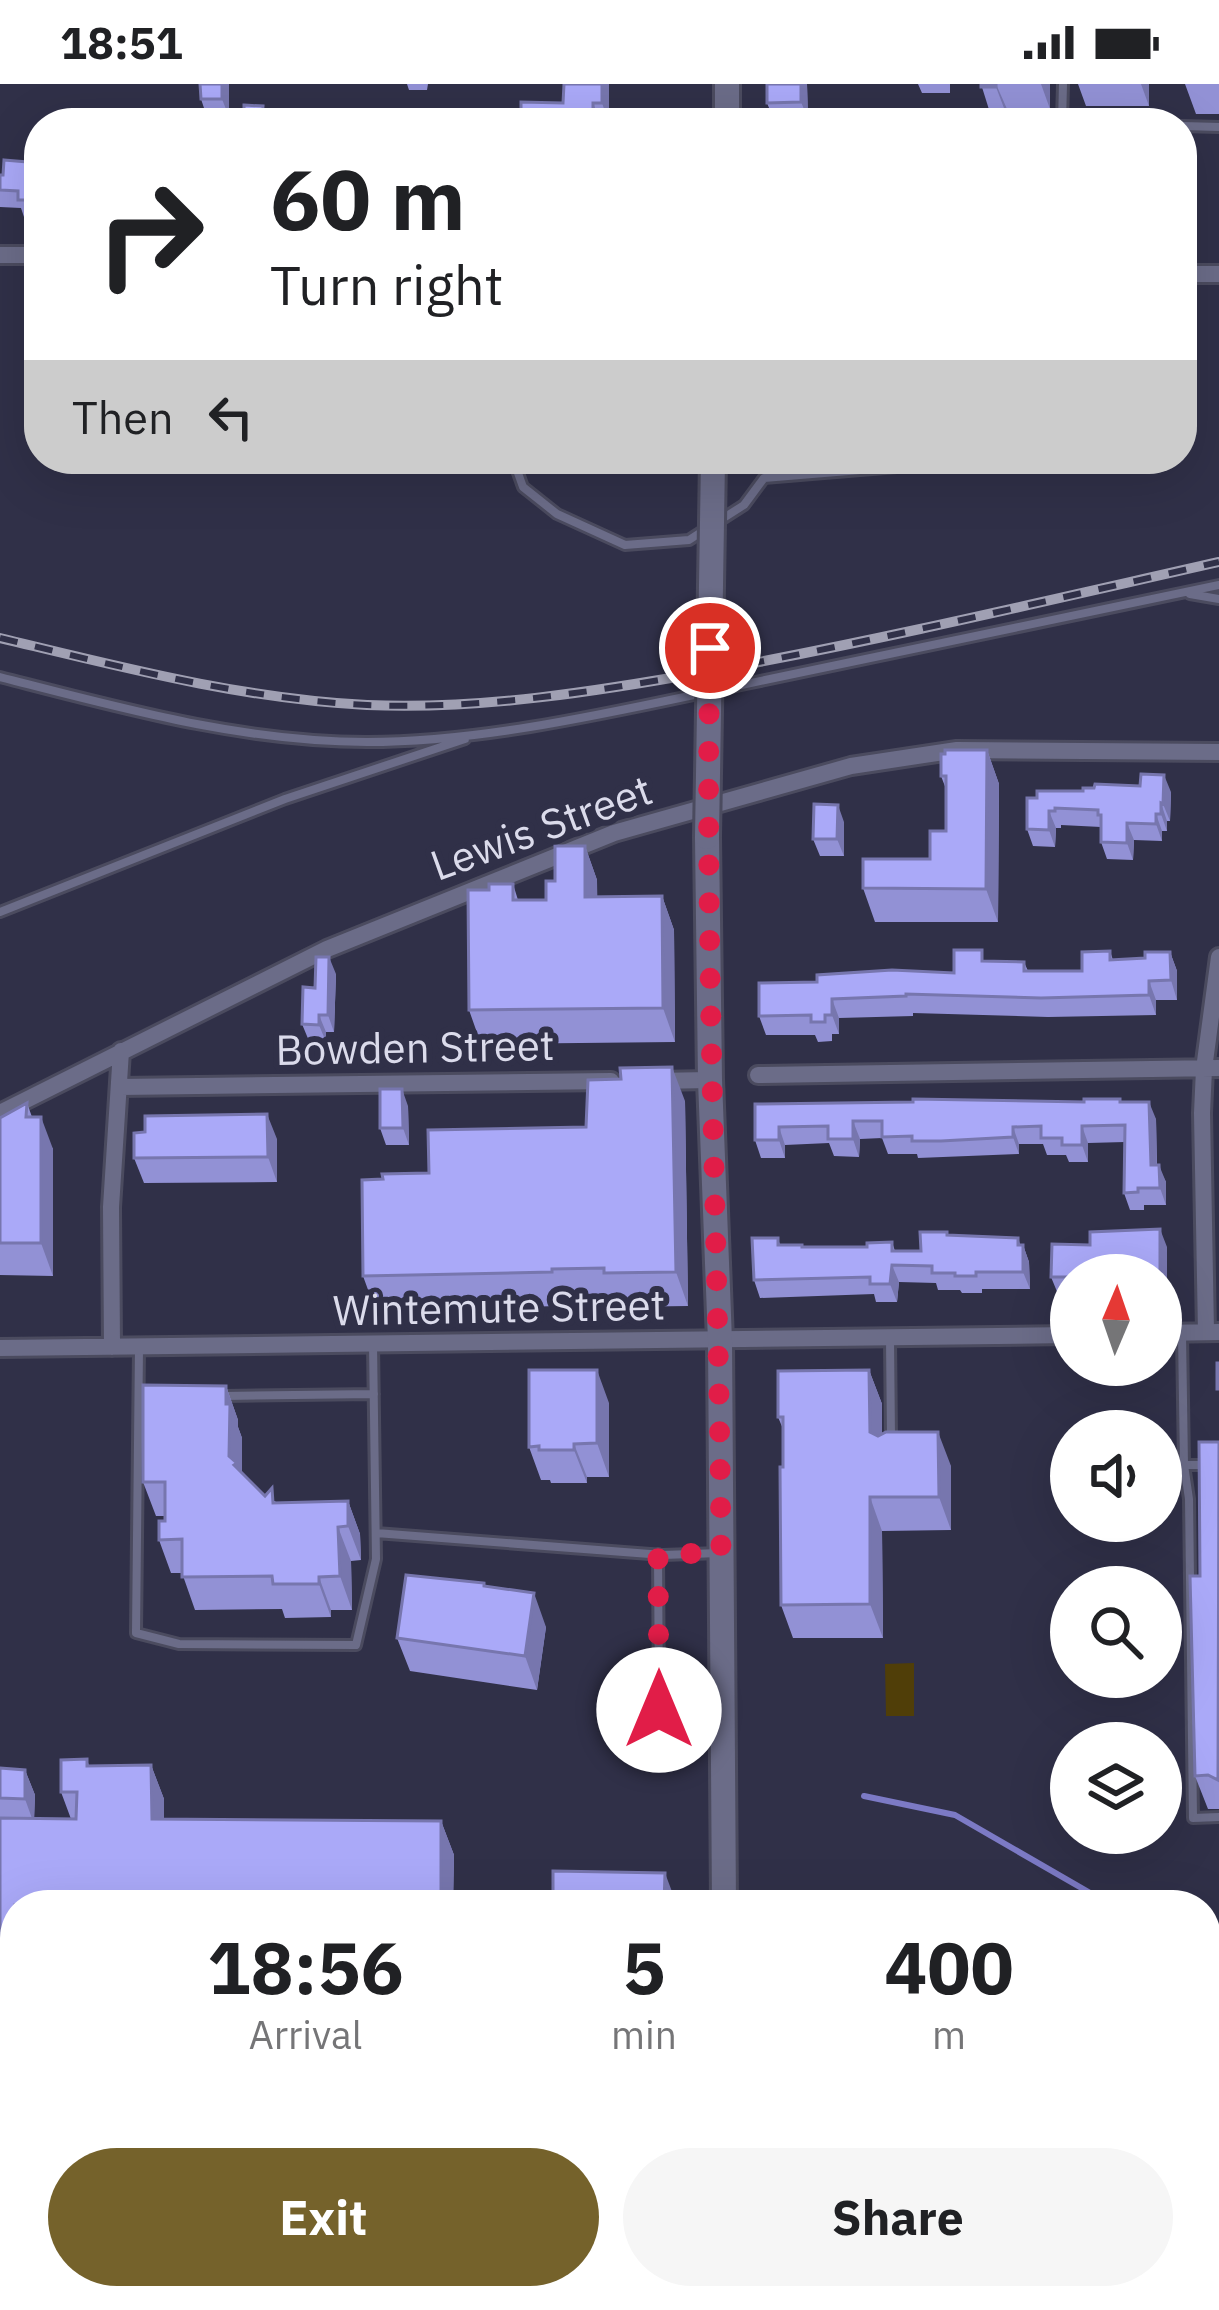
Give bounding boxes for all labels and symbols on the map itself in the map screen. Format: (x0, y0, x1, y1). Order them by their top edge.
pin (659, 597, 761, 699)
street label: Lewis Street (423, 762, 659, 892)
street label: Bowden Street (275, 1017, 555, 1077)
north arrow (1050, 1254, 1182, 1386)
street label: Wintemute Street (332, 1277, 666, 1337)
position arrow (596, 1647, 722, 1773)

